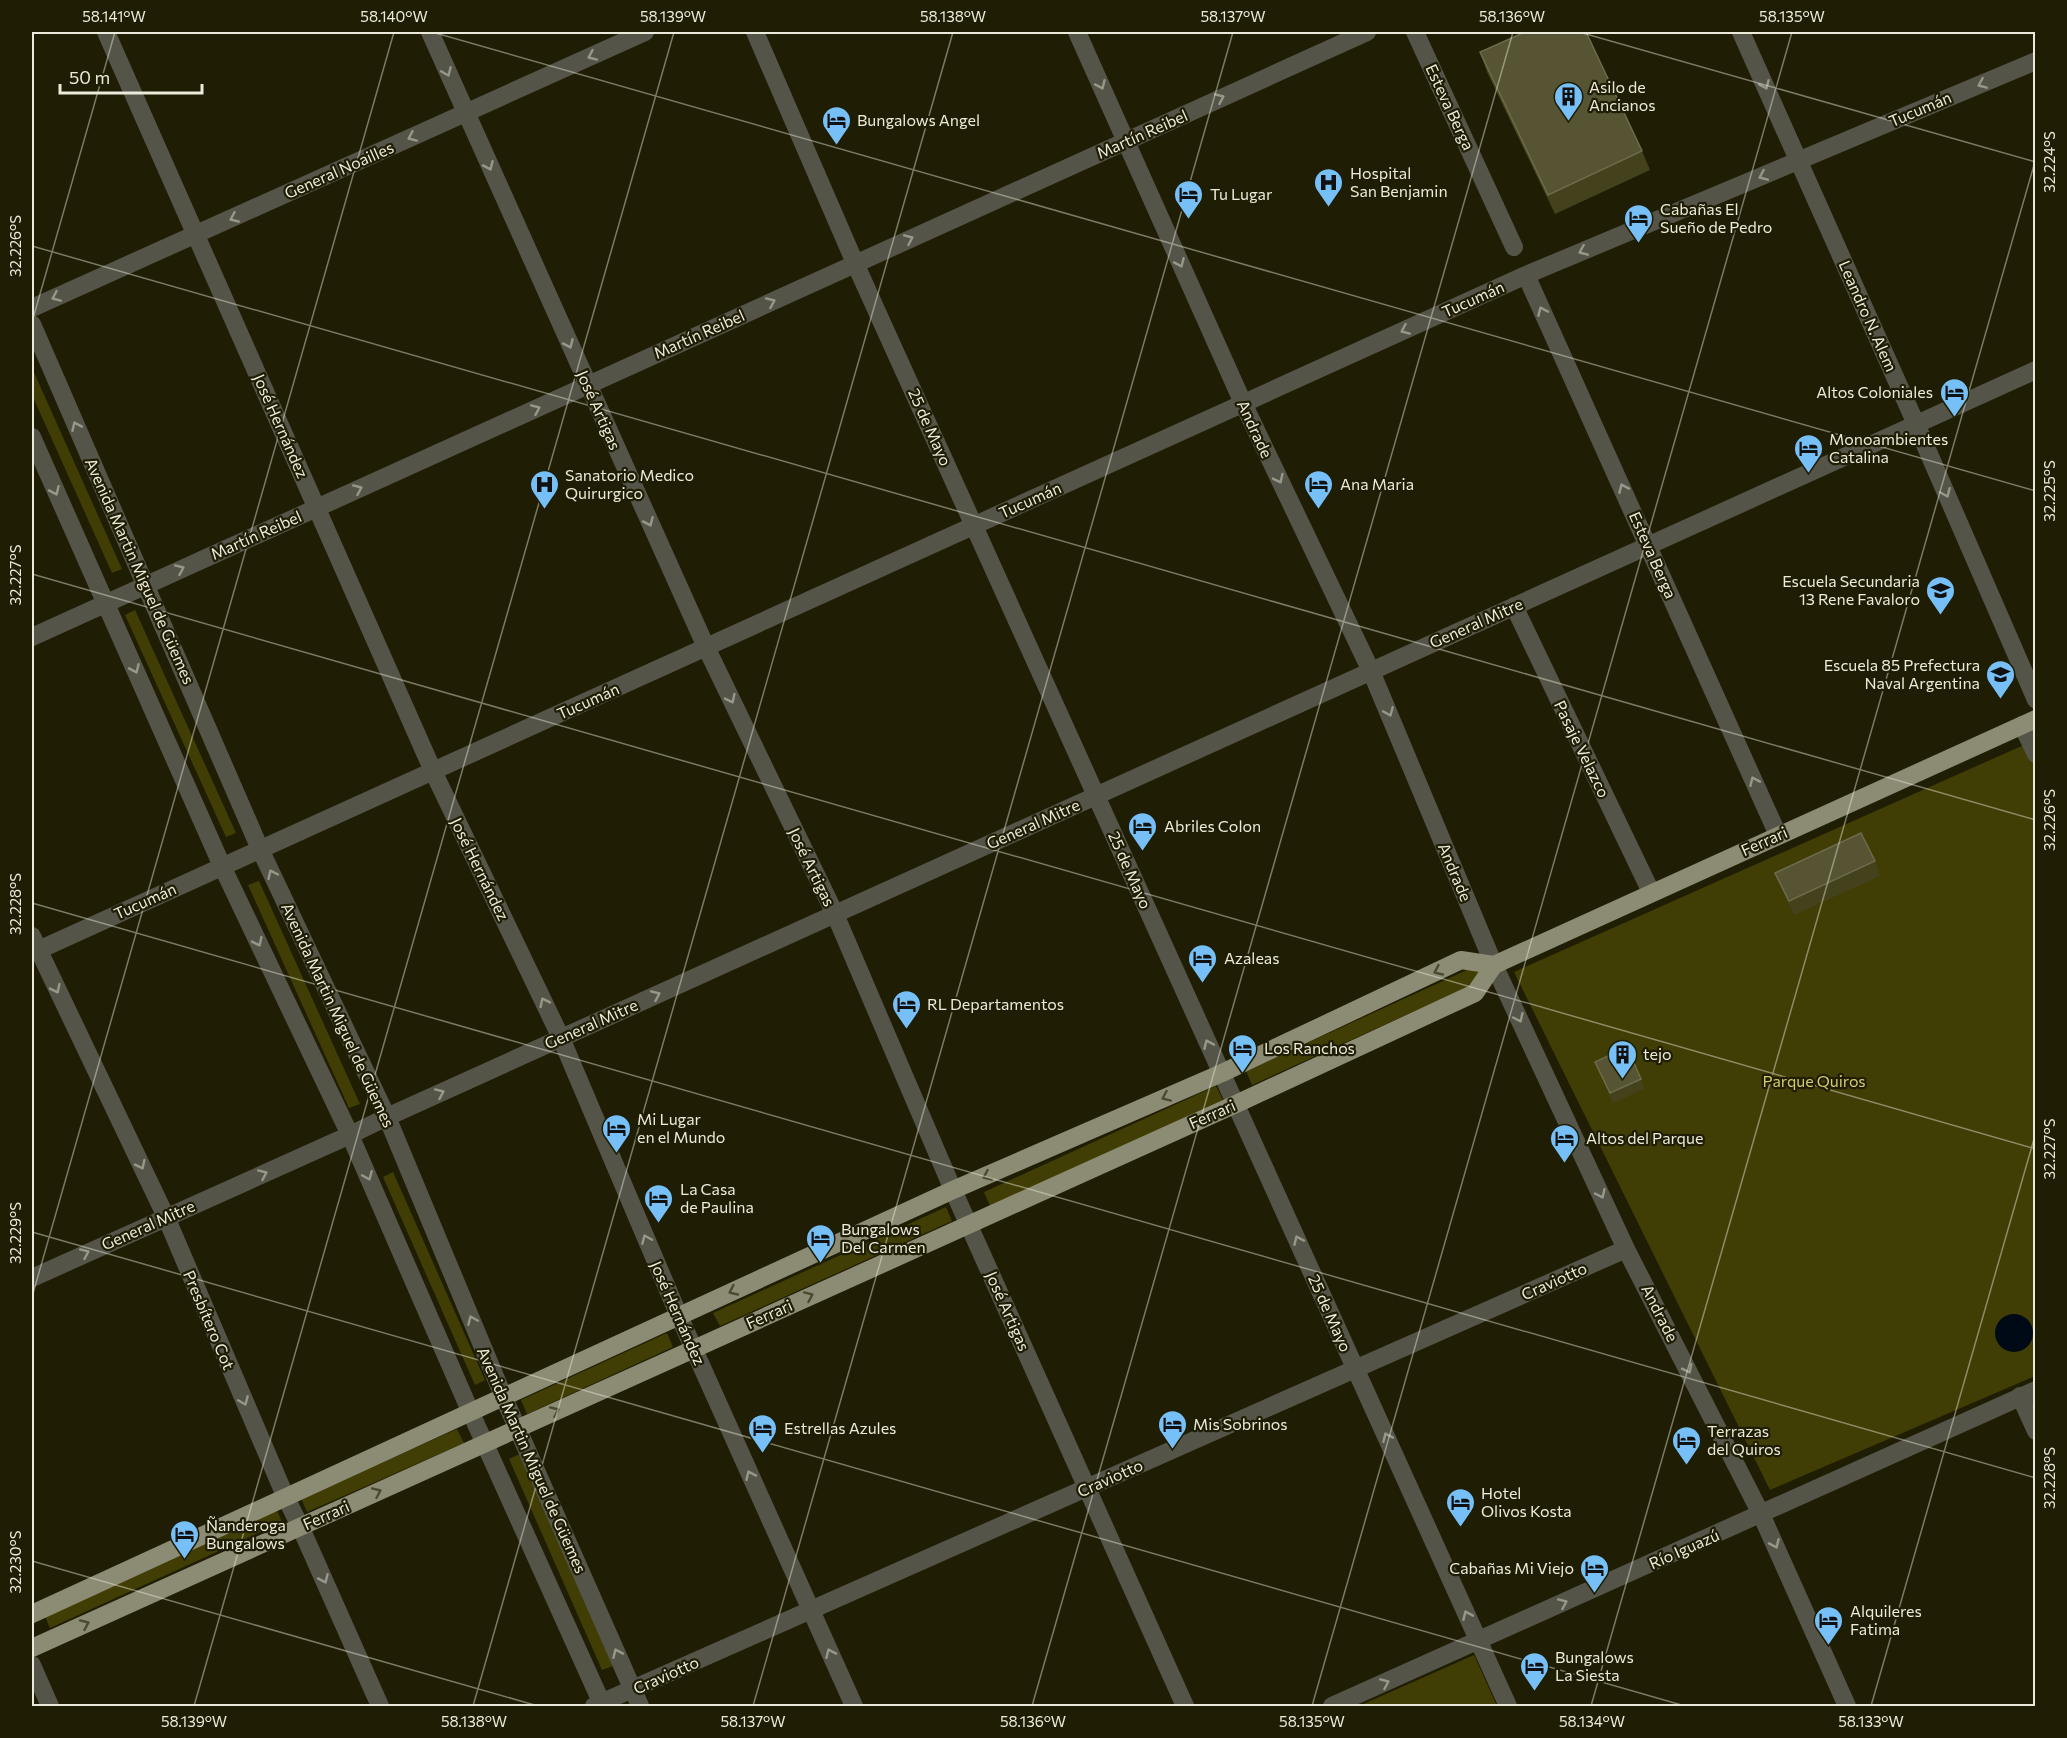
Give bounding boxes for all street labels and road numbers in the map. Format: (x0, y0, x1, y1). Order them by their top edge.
street label: Esteva Berga (1422, 61, 1479, 153)
street label: Tucumán (1886, 87, 1954, 130)
street label: Martín Reibel (1093, 105, 1190, 162)
street label: General Noailles (281, 137, 396, 202)
street label: Leandro N. Alem (1835, 257, 1901, 374)
street label: Tucumán (1439, 276, 1507, 321)
street label: Martín Reibel (650, 305, 747, 362)
street label: José Artigas (573, 367, 625, 453)
street label: José Hernández (250, 371, 313, 481)
street label: 25 de Mayo (905, 385, 956, 468)
street label: Andrade (1234, 397, 1277, 461)
street label: Avenida Martin Miguel de Güemes (82, 455, 199, 687)
street label: Tucumán (996, 477, 1064, 522)
street label: Martín Reibel (207, 506, 304, 563)
street label: Esteva Berga (1626, 508, 1681, 601)
street label: General Mitre (1426, 594, 1525, 652)
street label: Tucumán (554, 678, 622, 723)
street label: Pasaje Velazco (1551, 697, 1614, 800)
street label: General Mitre (983, 795, 1082, 853)
street label: José Hernández (447, 814, 514, 923)
street label: Ferrari (1738, 822, 1790, 859)
street label: José Artigas (785, 824, 840, 909)
street label: 25 de Mayo (1105, 828, 1156, 911)
street label: Andrade (1435, 840, 1476, 904)
street label: Tucumán (111, 878, 179, 923)
street label: Avenida Martin Miguel de Güemes (278, 899, 399, 1130)
street label: General Mitre (541, 995, 640, 1053)
street label: Ferrari (1186, 1095, 1238, 1132)
street label: General Mitre (98, 1196, 197, 1254)
street label: José Hernández (647, 1258, 710, 1368)
street label: Craviotto (1518, 1258, 1590, 1303)
street label: Presbítero Cot (180, 1267, 239, 1373)
street label: José Artigas (982, 1268, 1034, 1354)
street label: 25 de Mayo (1305, 1271, 1356, 1354)
street label: Andrade (1638, 1281, 1683, 1345)
street label: Ferrari (743, 1295, 795, 1332)
street label: Avenida Martin Miguel de Güemes (474, 1344, 591, 1576)
street label: Craviotto (1074, 1455, 1146, 1500)
street label: Ferrari (300, 1496, 352, 1533)
street label: Río Iguazú (1646, 1525, 1722, 1572)
street label: Craviotto (630, 1652, 702, 1697)

